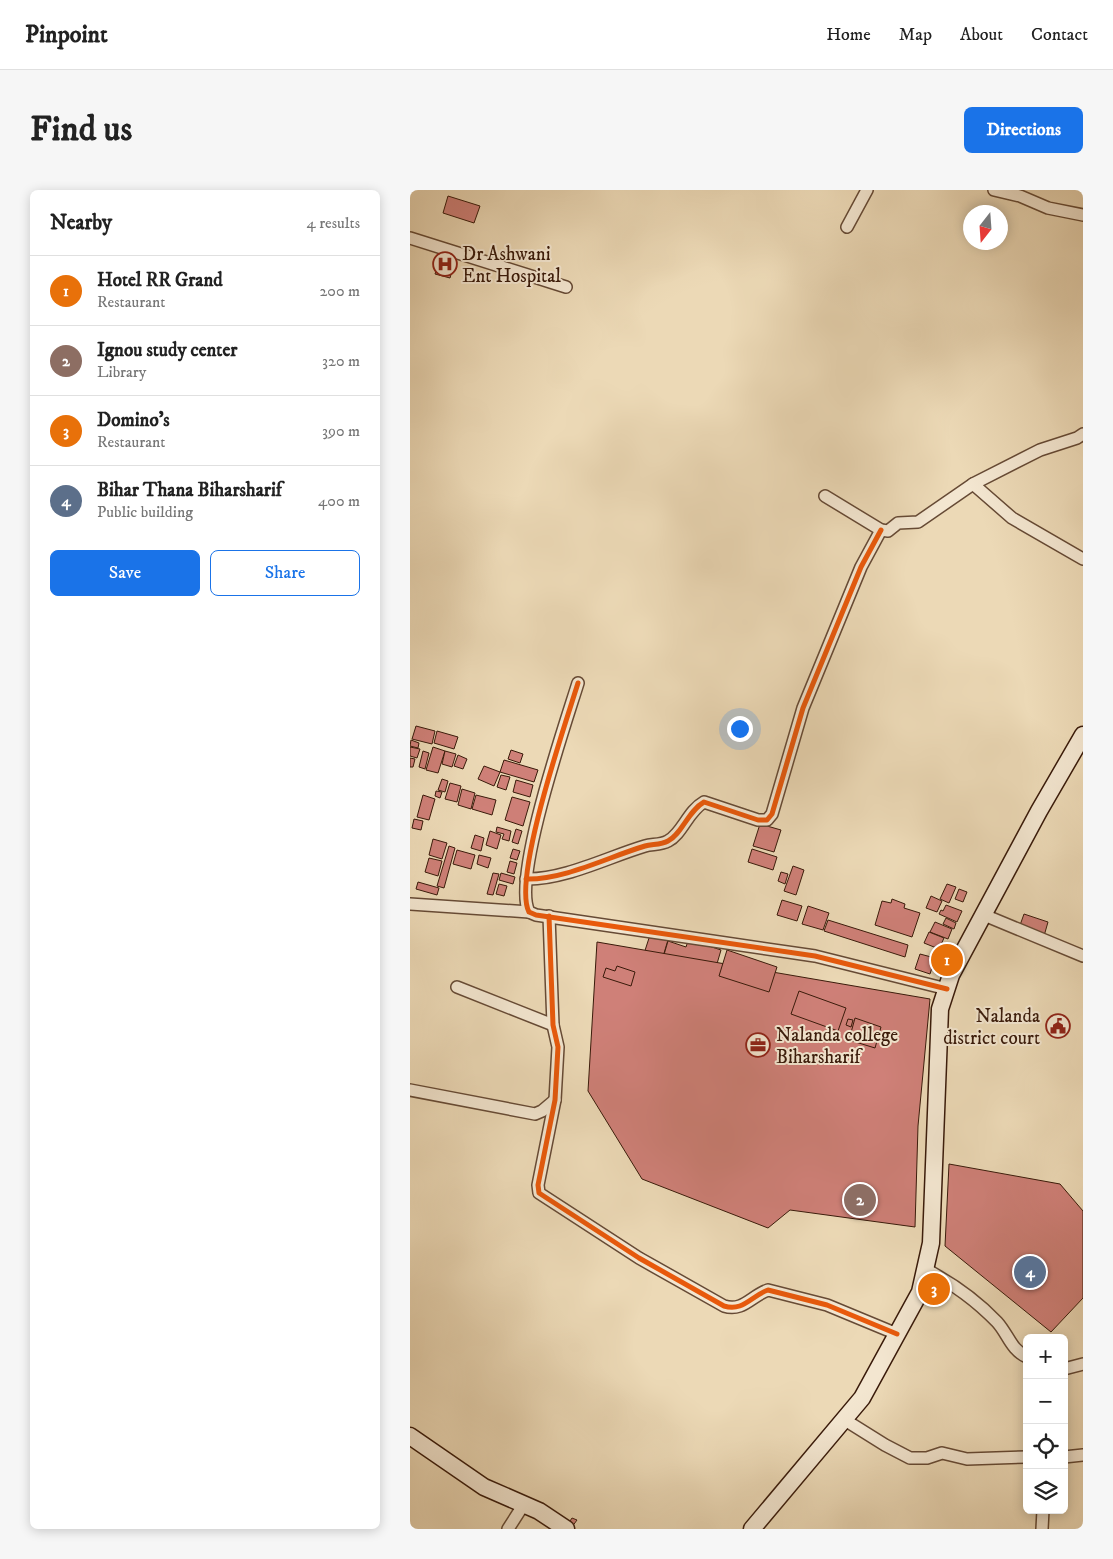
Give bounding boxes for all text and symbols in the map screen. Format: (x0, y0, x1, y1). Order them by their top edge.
text: Pinpoint (25, 20, 108, 50)
text: Home (826, 24, 871, 46)
text: Map (899, 24, 932, 46)
text: About (960, 24, 1003, 46)
text: Contact (1031, 24, 1088, 46)
button: Directions (964, 107, 1083, 153)
text: Find us (30, 108, 132, 152)
north arrow (963, 205, 1008, 250)
text: Nearby (50, 210, 112, 236)
text: 4 results (307, 213, 360, 233)
place label: Dr Ashwani Ent Hospital (462, 243, 561, 288)
hospital icon: Dr Ashwani Ent Hospital (432, 251, 458, 277)
text: Hotel RR Grand (97, 269, 223, 292)
text: 1 (63, 281, 69, 301)
text: 200 m (319, 281, 360, 301)
text: Restaurant (97, 292, 165, 312)
text: Ignou study center (97, 339, 237, 362)
text: 2 (62, 351, 70, 371)
text: 320 m (322, 351, 360, 371)
text: Library (97, 362, 146, 382)
text: Domino's (97, 409, 170, 432)
text: 3 (63, 421, 69, 441)
text: 390 m (322, 421, 360, 441)
text: Restaurant (97, 432, 165, 452)
text: Bihar Thana Biharsharif (97, 479, 282, 502)
text: 4 (61, 491, 71, 511)
text: 400 m (318, 491, 360, 511)
text: Public building (97, 502, 193, 522)
button: Save (50, 550, 200, 596)
button: Share (210, 550, 360, 596)
your location (727, 716, 753, 742)
pin: 1 (931, 941, 963, 979)
place label: Nalanda district court (943, 1005, 1040, 1050)
public building icon: Nalanda district court (1045, 1013, 1071, 1039)
place label: Nalanda college Biharsharif (776, 1024, 898, 1069)
office icon: Nalanda college Biharsharif (745, 1032, 771, 1058)
pin: 2 (844, 1181, 876, 1219)
pin: 4 (1014, 1253, 1046, 1291)
pin: 3 (918, 1270, 950, 1308)
map controls (1023, 1334, 1068, 1514)
button: + (1023, 1334, 1068, 1379)
button: − (1023, 1379, 1068, 1424)
button: locate (1023, 1424, 1068, 1469)
button: layers (1023, 1469, 1068, 1514)

